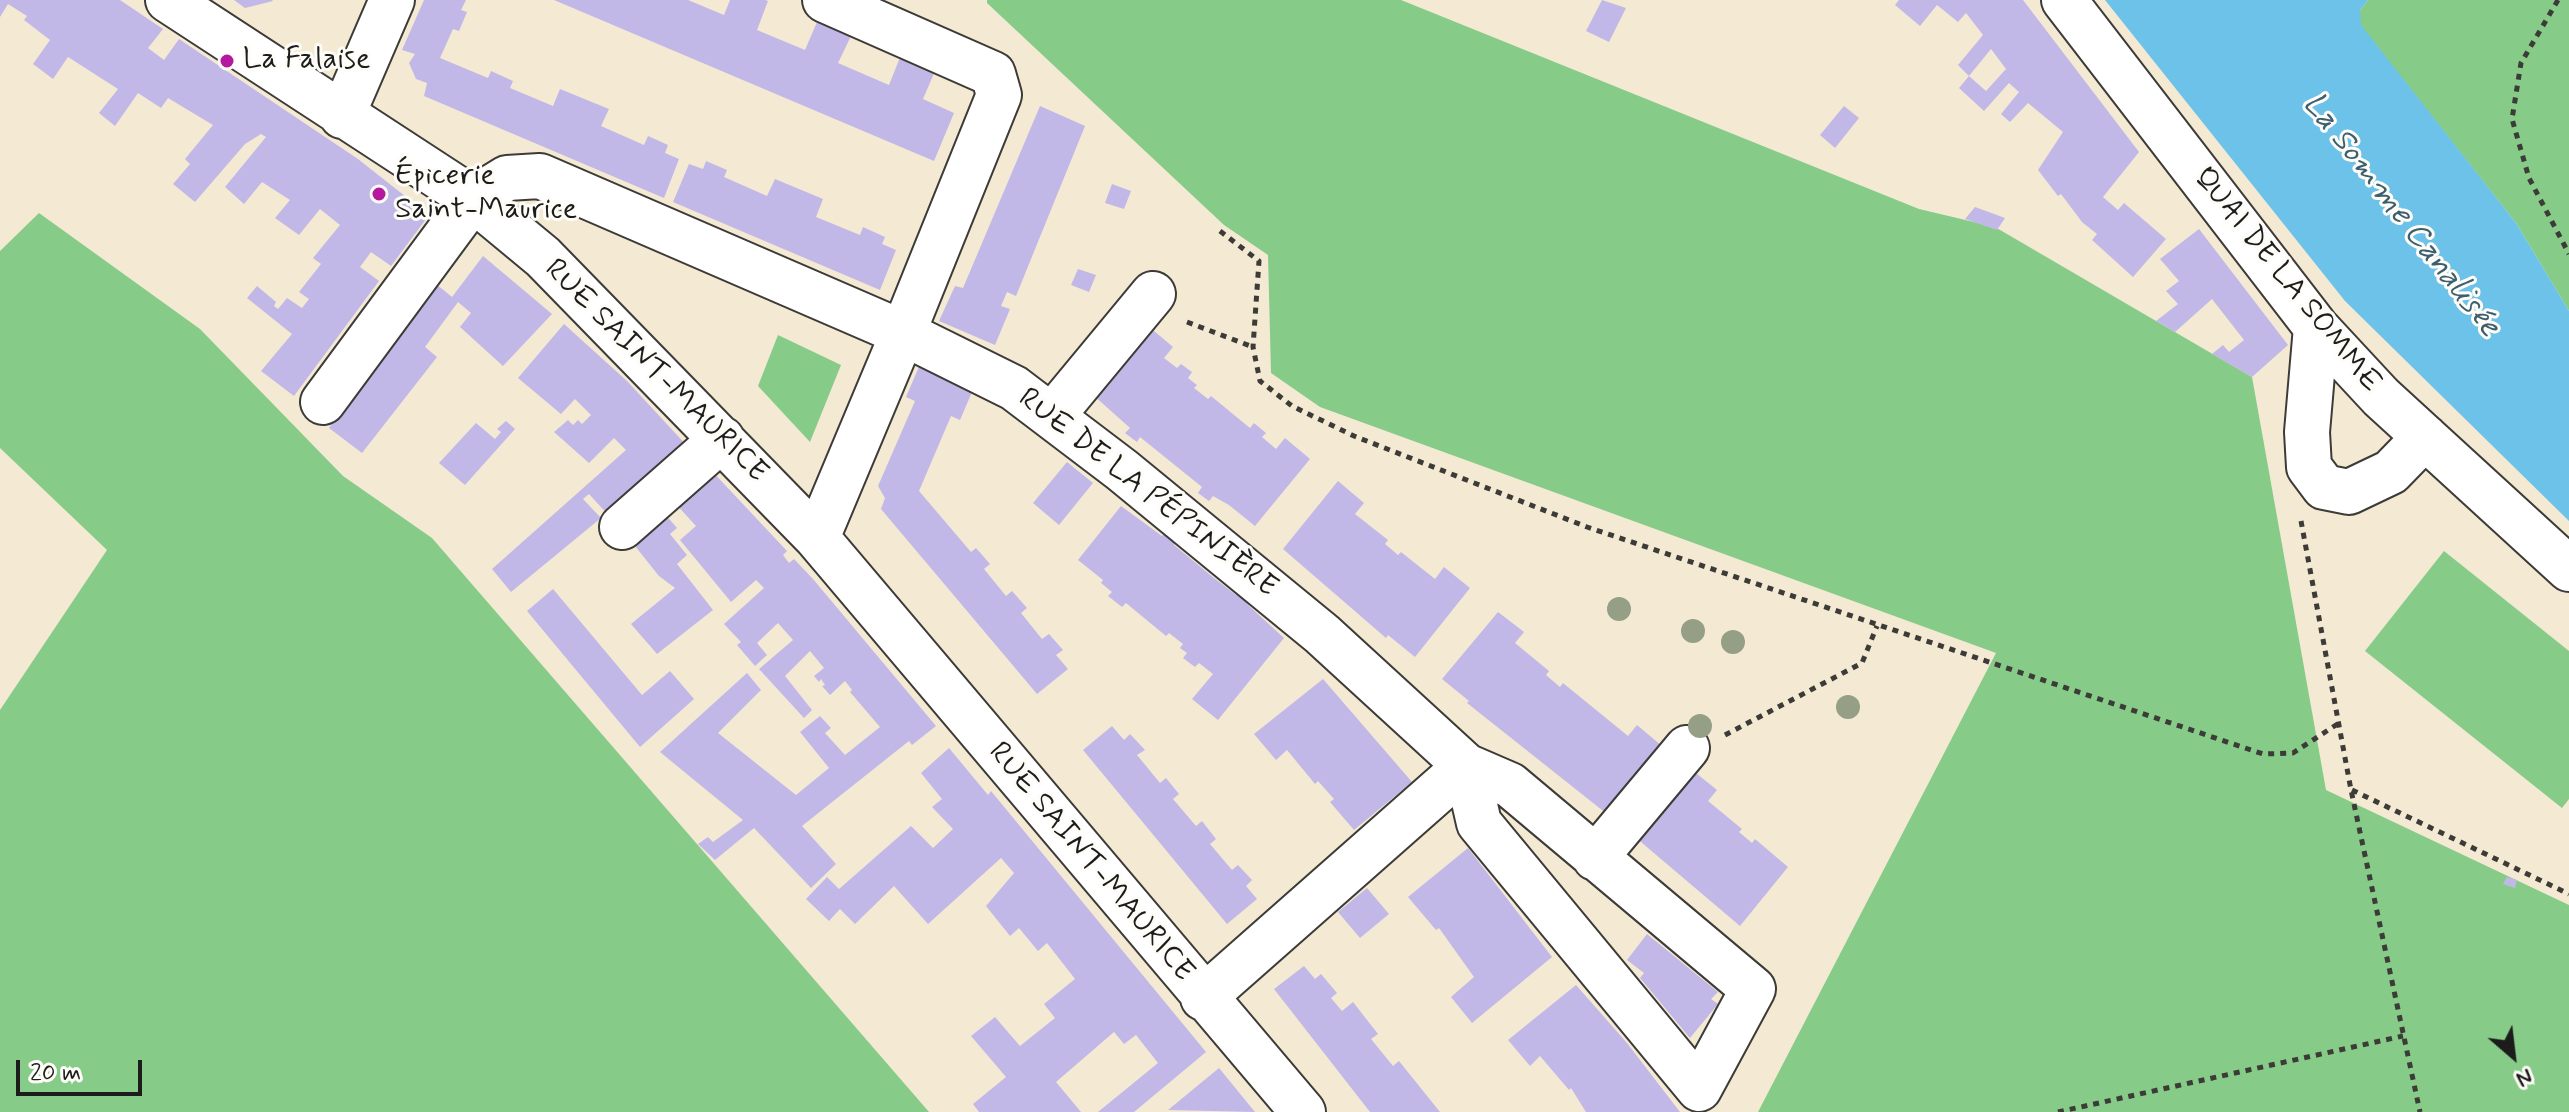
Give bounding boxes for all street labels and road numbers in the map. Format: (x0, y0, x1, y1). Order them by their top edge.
street label: QUAI DE LA SOMME (2184, 161, 2388, 401)
street label: RUE SAINT-MAURICE (536, 253, 774, 491)
street label: RUE DE LA PÉPINIÈRE (1010, 382, 1284, 606)
street label: RUE SAINT-MAURICE (979, 736, 1201, 990)

